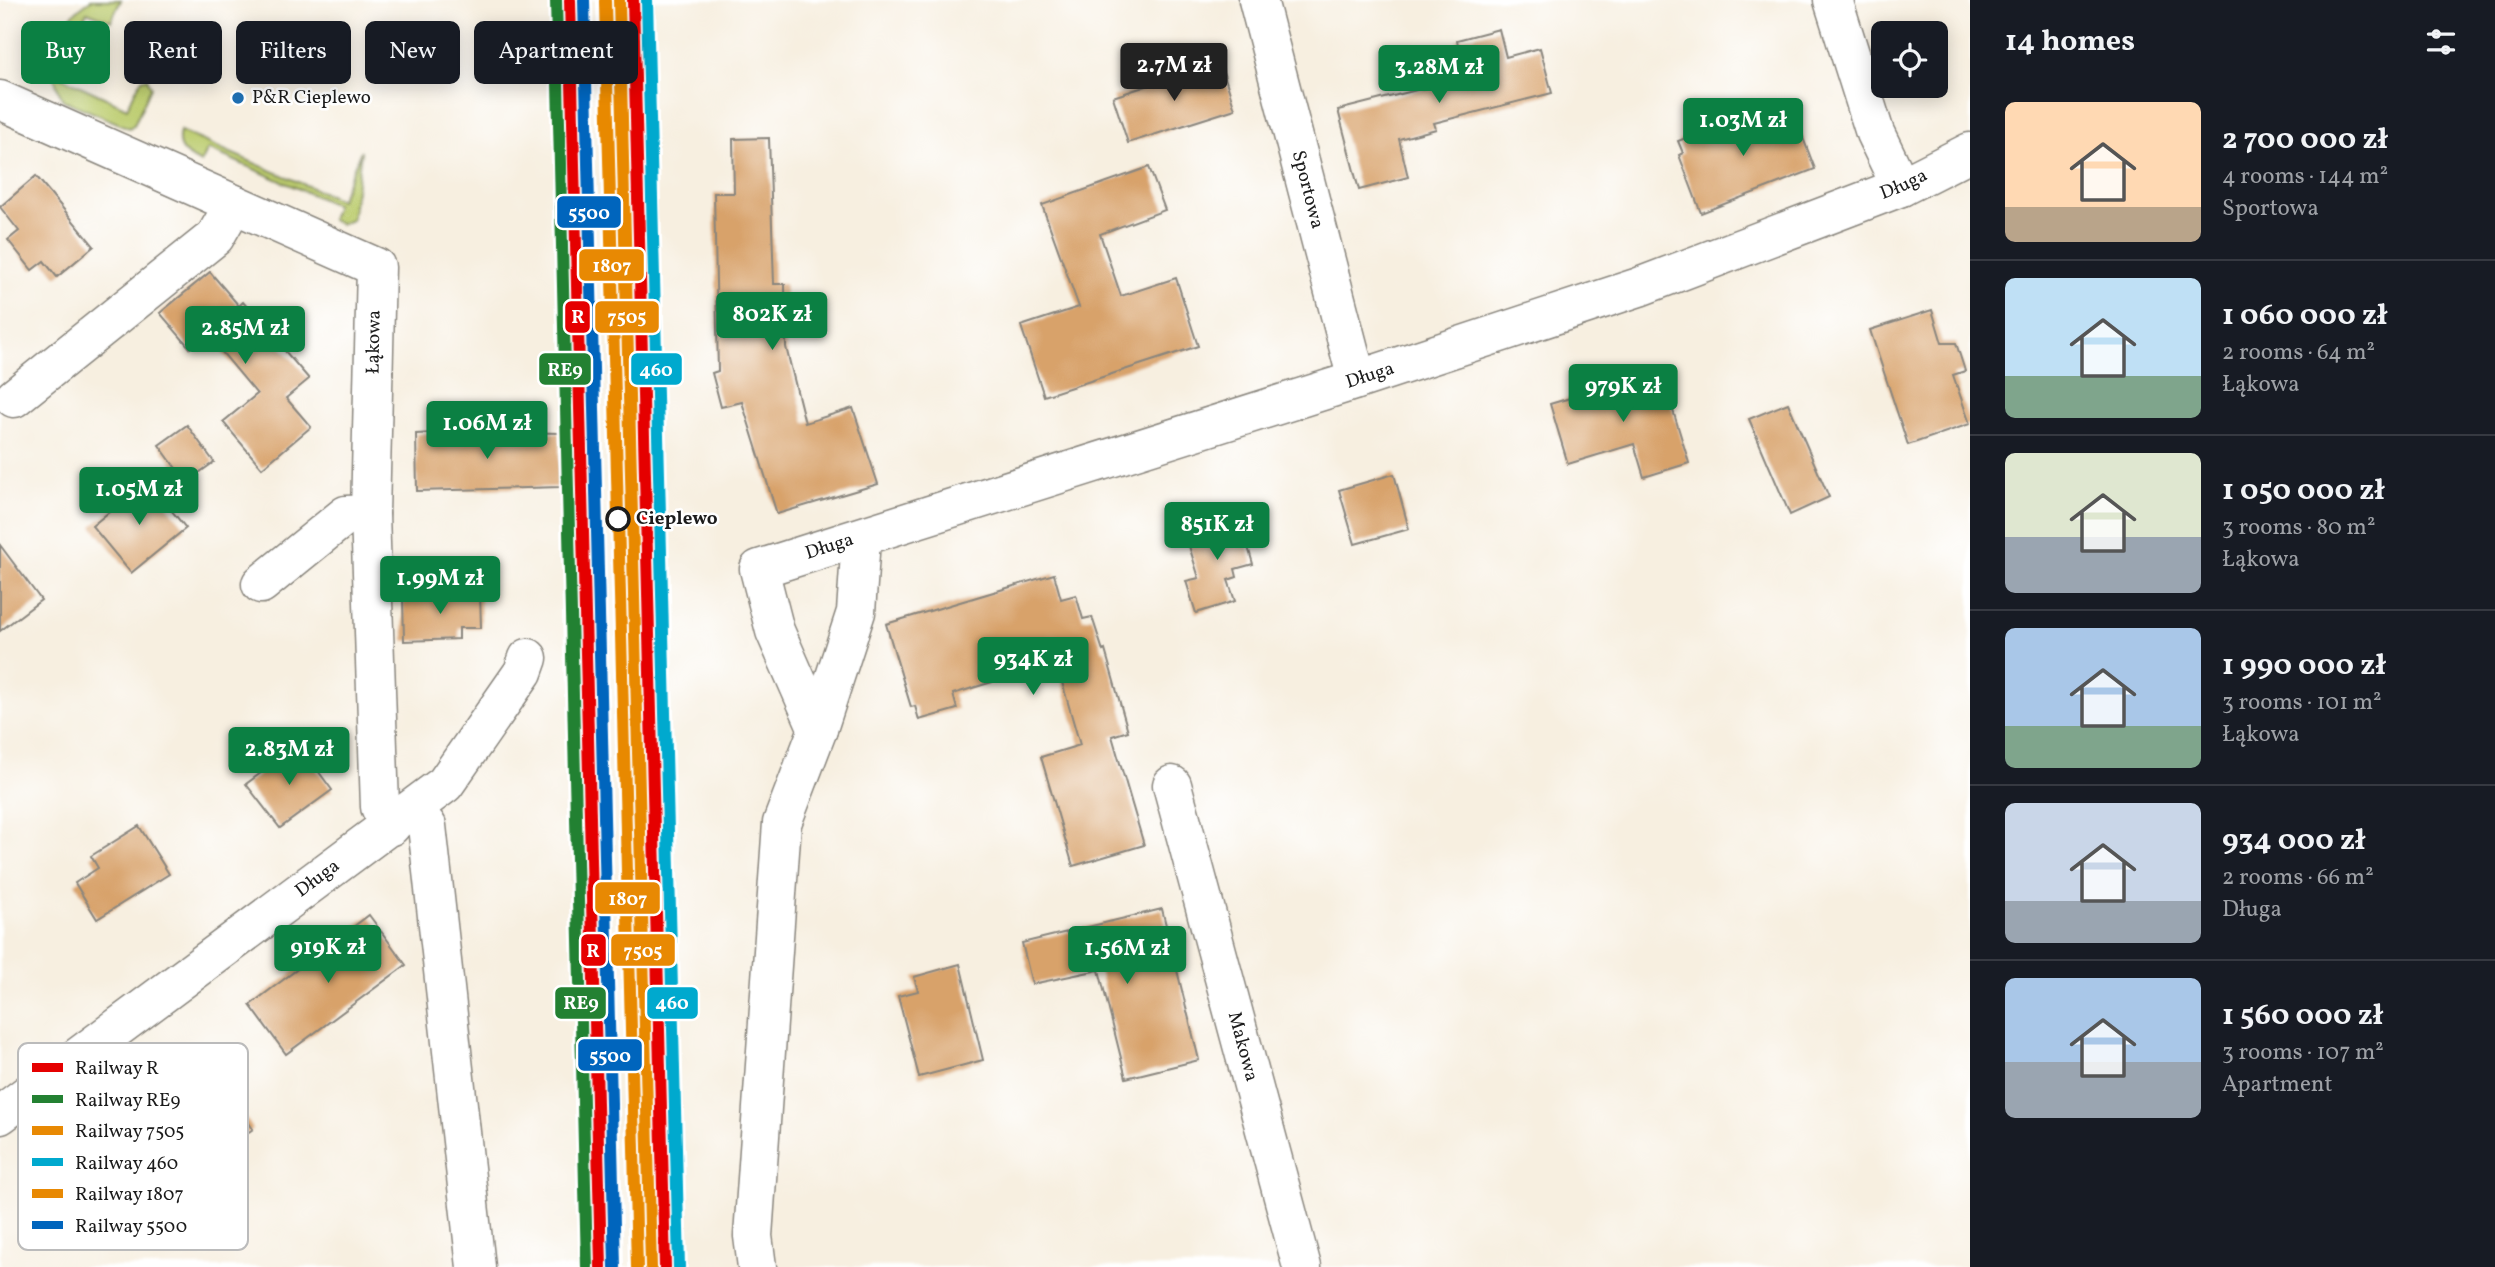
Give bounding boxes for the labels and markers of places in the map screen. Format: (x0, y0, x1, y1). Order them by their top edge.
pin: 2.7M zł (1109, 43, 1239, 103)
pin: 3.28M zł (1367, 46, 1511, 105)
place label: P&R Cieplewo (252, 85, 371, 111)
marker: P&R Cieplewo (230, 90, 246, 106)
pin: 1.03M zł (1671, 99, 1815, 158)
pin: 802K zł (707, 292, 837, 352)
pin: 2.85M zł (173, 306, 317, 366)
pin: 979K zł (1558, 364, 1688, 424)
pin: 1.06M zł (415, 402, 559, 461)
pin: 1.05M zł (67, 468, 211, 527)
pin: 851K zł (1152, 503, 1282, 562)
place label: Cieplewo (636, 506, 718, 532)
marker: Cieplewo (606, 507, 630, 531)
pin: 1.99M zł (368, 556, 512, 616)
pin: 934K zł (968, 638, 1098, 697)
pin: 2.83M zł (217, 728, 361, 787)
pin: 919K zł (263, 926, 393, 985)
pin: 1.56M zł (1055, 926, 1199, 986)

